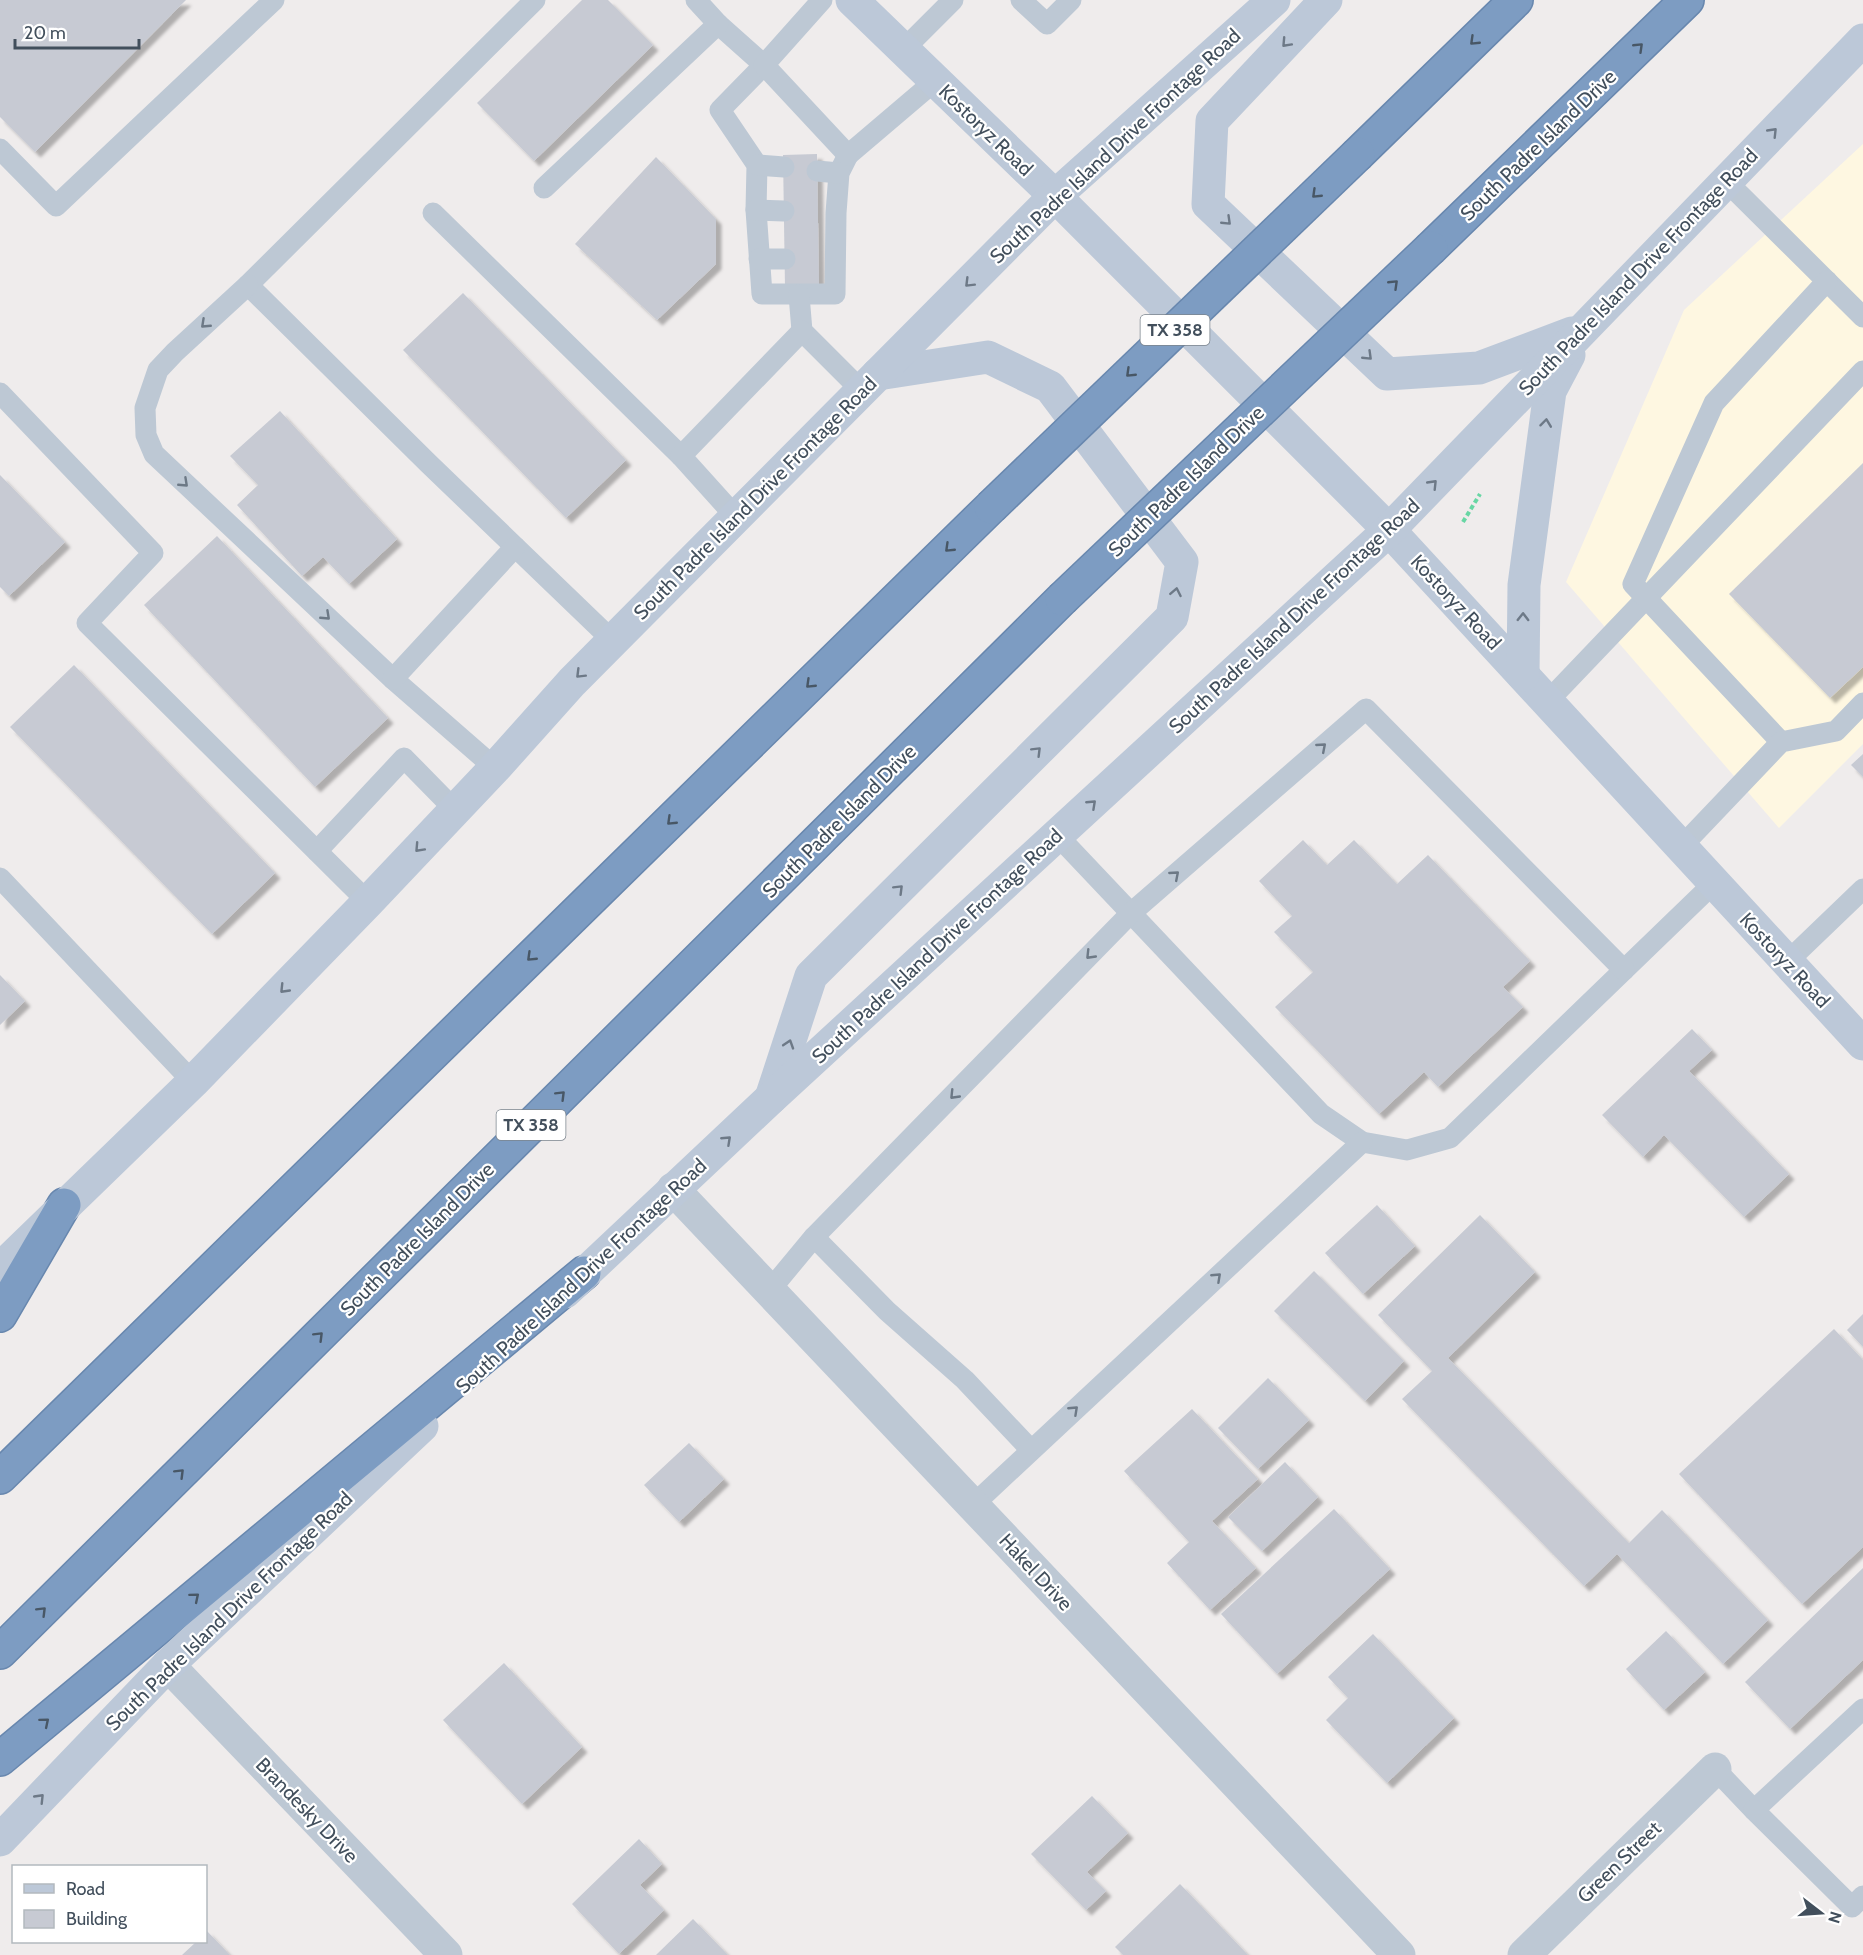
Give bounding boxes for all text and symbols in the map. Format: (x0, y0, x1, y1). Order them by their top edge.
scale bar (15, 12, 140, 50)
text: 20 m (24, 22, 66, 44)
street label: South Padre Island Drive Frontage Road (985, 23, 1245, 269)
one-way arrow (1471, 33, 1482, 44)
one-way arrow (1282, 36, 1293, 46)
one-way arrow (1632, 43, 1643, 54)
street label: South Padre Island Drive (1455, 64, 1621, 226)
street label: Kostoryz Road (934, 79, 1038, 181)
one-way arrow (1766, 129, 1777, 139)
street label: South Padre Island Drive Frontage Road (1513, 144, 1763, 400)
one-way arrow (1312, 187, 1323, 198)
one-way arrow (1220, 214, 1230, 225)
one-way arrow (966, 275, 977, 286)
one-way arrow (1386, 280, 1397, 291)
road number: TX 358 (1140, 315, 1210, 345)
one-way arrow (201, 317, 212, 328)
one-way arrow (1361, 349, 1371, 360)
one-way arrow (1127, 366, 1137, 377)
street label: South Padre Island Drive Frontage Road (629, 372, 881, 624)
street label: South Padre Island Drive (1103, 400, 1269, 562)
one-way arrow (1540, 419, 1552, 428)
one-way arrow (178, 476, 188, 487)
one-way arrow (1426, 480, 1437, 491)
street label: South Padre Island Drive Frontage Road (1164, 493, 1424, 739)
one-way arrow (946, 540, 957, 551)
street label: Kostoryz Road (1406, 549, 1506, 655)
one-way arrow (1170, 587, 1182, 596)
one-way arrow (320, 609, 330, 620)
one-way arrow (1517, 612, 1530, 621)
one-way arrow (577, 667, 588, 678)
one-way arrow (807, 677, 818, 688)
street label: South Padre Island Drive (757, 739, 921, 903)
one-way arrow (1316, 743, 1326, 754)
one-way arrow (1029, 748, 1040, 759)
one-way arrow (1085, 800, 1095, 811)
one-way arrow (667, 813, 678, 824)
street label: South Padre Island Drive Frontage Road (807, 823, 1067, 1069)
one-way arrow (415, 842, 426, 852)
one-way arrow (1168, 871, 1179, 882)
one-way arrow (891, 885, 902, 896)
street label: Kostoryz Road (1735, 907, 1835, 1013)
one-way arrow (1086, 949, 1097, 959)
one-way arrow (528, 950, 538, 961)
one-way arrow (280, 982, 291, 992)
one-way arrow (781, 1039, 794, 1050)
one-way arrow (950, 1087, 961, 1098)
one-way arrow (554, 1092, 565, 1103)
road number: TX 358 (496, 1110, 566, 1140)
one-way arrow (719, 1136, 730, 1147)
street label: South Padre Island Drive Frontage Road (451, 1153, 711, 1399)
street label: South Padre Island Drive (335, 1157, 499, 1321)
one-way arrow (1210, 1273, 1220, 1284)
one-way arrow (312, 1332, 322, 1343)
one-way arrow (1067, 1406, 1078, 1417)
one-way arrow (173, 1470, 184, 1480)
street label: South Padre Island Drive Frontage Road (101, 1486, 357, 1736)
street label: Hakel Drive (994, 1529, 1078, 1615)
one-way arrow (188, 1593, 199, 1604)
one-way arrow (34, 1607, 45, 1618)
one-way arrow (38, 1718, 49, 1729)
street label: Brandesky Drive (251, 1752, 363, 1868)
one-way arrow (33, 1794, 44, 1805)
street label: Green Street (1572, 1816, 1666, 1908)
legend (12, 1865, 207, 1943)
text: Road (66, 1878, 105, 1900)
north arrow (1791, 1883, 1851, 1943)
text: Building (66, 1908, 128, 1930)
text: N (1824, 1909, 1846, 1925)

